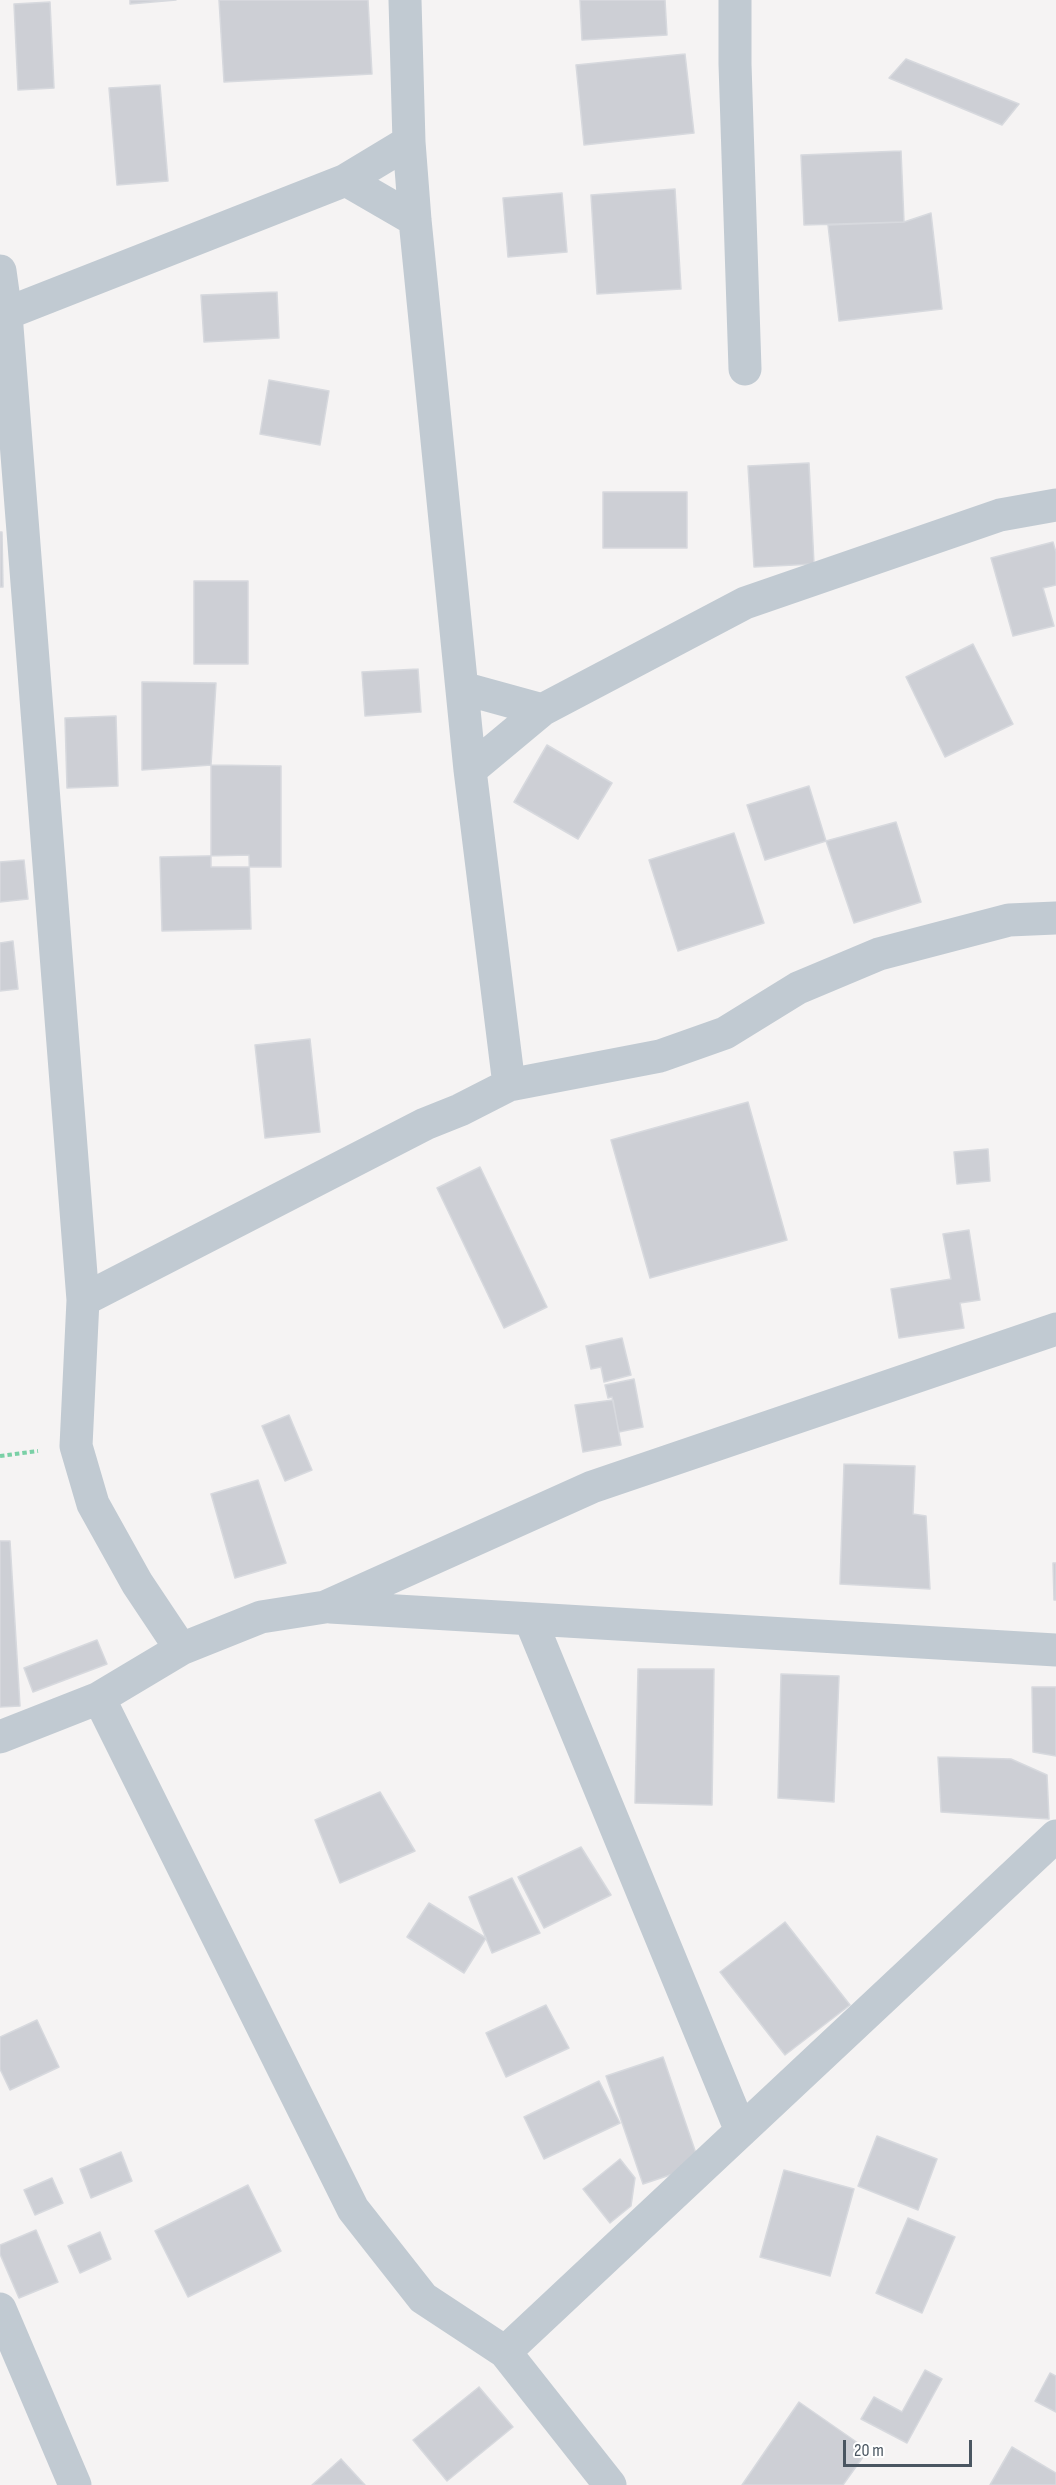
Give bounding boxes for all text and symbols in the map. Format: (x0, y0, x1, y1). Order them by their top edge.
scale bar (846, 2428, 975, 2466)
text: 20 m (854, 2440, 884, 2461)

